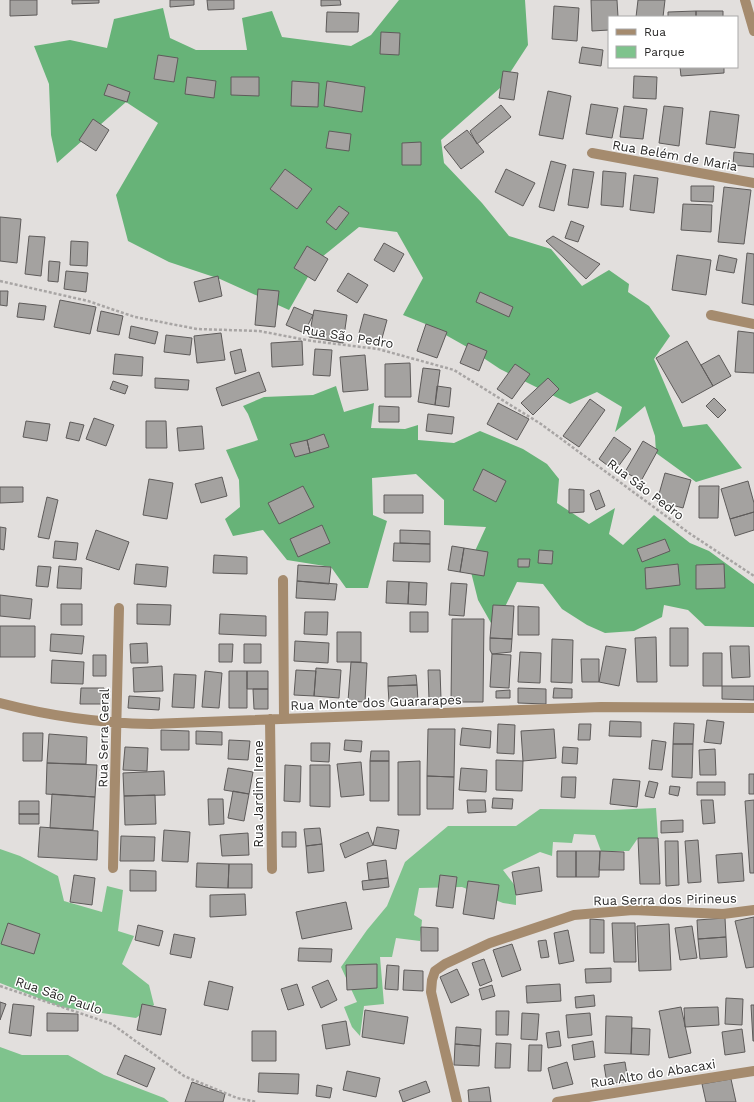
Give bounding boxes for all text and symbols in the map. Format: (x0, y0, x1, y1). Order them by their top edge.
legend (608, 16, 738, 68)
text: Rua (644, 25, 666, 39)
text: Parque (644, 45, 685, 59)
street label: Rua Belém de Maria (611, 137, 739, 174)
street label: Rua São Pedro (301, 322, 395, 351)
street label: Rua São Pedro (604, 456, 687, 523)
street label: Rua Serra Geral (95, 688, 112, 788)
street label: Rua Monte dos Guararapes (290, 692, 462, 713)
street label: Rua Jardim Irene (251, 740, 266, 848)
street label: Rua Serra dos Pirineus (593, 891, 737, 908)
street label: Rua São Paulo (13, 974, 104, 1017)
street label: Rua Alto do Abacaxi (589, 1056, 717, 1091)

